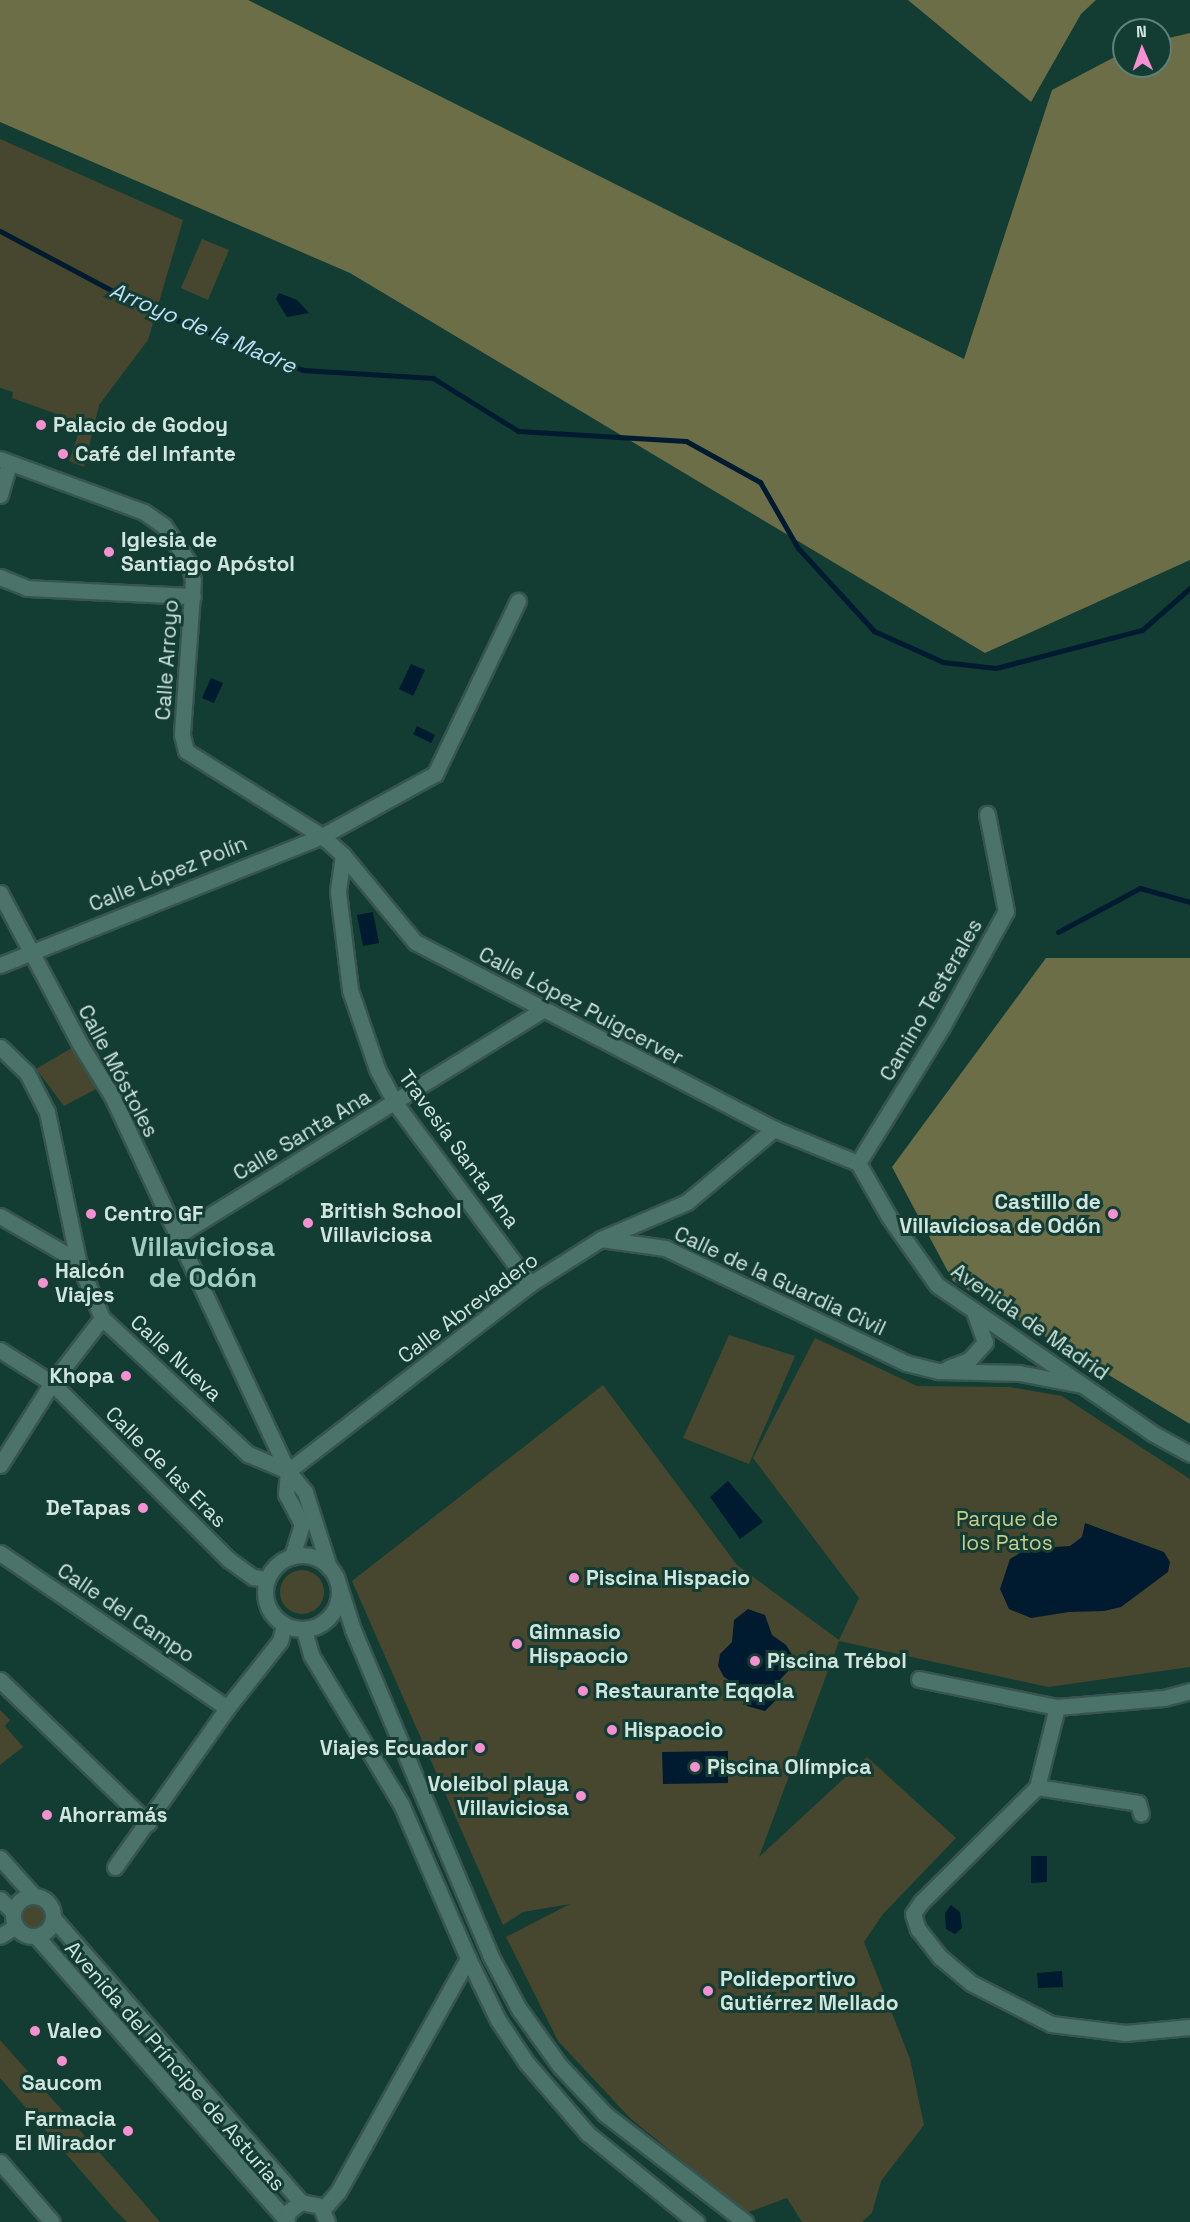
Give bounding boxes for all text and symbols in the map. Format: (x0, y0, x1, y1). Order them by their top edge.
north arrow (1112, 18, 1172, 78)
text: N (1136, 21, 1147, 42)
water label: Arroyo de la Madre (106, 277, 300, 379)
place label: Palacio de Godoy (53, 412, 228, 438)
marker: Palacio de Godoy (34, 418, 48, 432)
place label: Café del Infante (75, 441, 236, 467)
marker: Café del Infante (56, 447, 70, 461)
place label: Iglesia de Santiago Apóstol (121, 527, 295, 577)
marker: Iglesia de Santiago Apóstol (102, 545, 116, 559)
street label: Calle Arroyo (150, 599, 184, 721)
street label: Calle López Polín (85, 831, 251, 917)
street label: Camino Testerales (874, 914, 988, 1086)
street label: Calle López Puigcerver (474, 941, 688, 1071)
street label: Calle Móstoles (72, 1000, 164, 1142)
street label: Travesía Santa Ana (393, 1065, 525, 1233)
street label: Calle Santa Ana (228, 1084, 376, 1186)
place label: Castillo de Villaviciosa de Odón (899, 1189, 1101, 1239)
place label: British School Villaviciosa (320, 1198, 462, 1248)
place label: Centro GF (104, 1201, 203, 1227)
marker: Centro GF (82, 1205, 100, 1223)
marker: Castillo de Villaviciosa de Odón (1106, 1207, 1120, 1221)
marker: British School Villaviciosa (301, 1216, 315, 1230)
street label: Calle de la Guardia Civil (670, 1221, 890, 1341)
district label: Villaviciosa de Odón (131, 1230, 275, 1293)
street label: Calle Abrevadero (393, 1247, 543, 1369)
place label: Halcón Viajes (55, 1258, 125, 1308)
street label: Avenida de Madrid (946, 1258, 1114, 1386)
marker: Halcón Viajes (36, 1276, 50, 1290)
street label: Calle Nueva (125, 1309, 227, 1407)
place label: Khopa (50, 1363, 114, 1389)
marker: Khopa (119, 1369, 133, 1383)
street label: Calle de las Eras (100, 1401, 232, 1533)
place label: DeTapas (46, 1495, 131, 1521)
marker: DeTapas (136, 1501, 150, 1515)
park label: Parque de los Patos (956, 1506, 1058, 1556)
street label: Calle del Campo (53, 1558, 199, 1668)
place label: Piscina Hispacio (586, 1565, 750, 1591)
marker: Piscina Hispacio (567, 1571, 581, 1585)
place label: Gimnasio Hispaocio (529, 1619, 628, 1669)
marker: Gimnasio Hispaocio (510, 1637, 524, 1651)
place label: Piscina Trébol (767, 1648, 907, 1674)
marker: Piscina Trébol (748, 1654, 762, 1668)
place label: Restaurante Eqqola (595, 1678, 794, 1704)
marker: Restaurante Eqqola (576, 1684, 590, 1698)
place label: Hispaocio (624, 1717, 723, 1743)
marker: Hispaocio (605, 1723, 619, 1737)
place label: Viajes Ecuador (320, 1735, 468, 1761)
marker: Viajes Ecuador (473, 1741, 487, 1755)
place label: Piscina Olímpica (707, 1754, 871, 1780)
marker: Piscina Olímpica (688, 1760, 702, 1774)
place label: Voleibol playa Villaviciosa (427, 1771, 569, 1821)
marker: Voleibol playa Villaviciosa (574, 1789, 588, 1803)
place label: Ahorramás (59, 1802, 168, 1828)
marker: Ahorramás (40, 1808, 54, 1822)
street label: Avenida del Príncipe de Asturias (59, 1936, 291, 2196)
place label: Polideportivo Gutiérrez Mellado (720, 1966, 899, 2016)
marker: Polideportivo Gutiérrez Mellado (701, 1984, 715, 1998)
place label: Valeo (47, 2018, 102, 2044)
marker: Valeo (28, 2024, 42, 2038)
marker: Saucom (55, 2054, 69, 2068)
place label: Saucom (22, 2070, 102, 2096)
place label: Farmacia El Mirador (15, 2106, 116, 2156)
marker: Farmacia El Mirador (121, 2124, 135, 2138)

